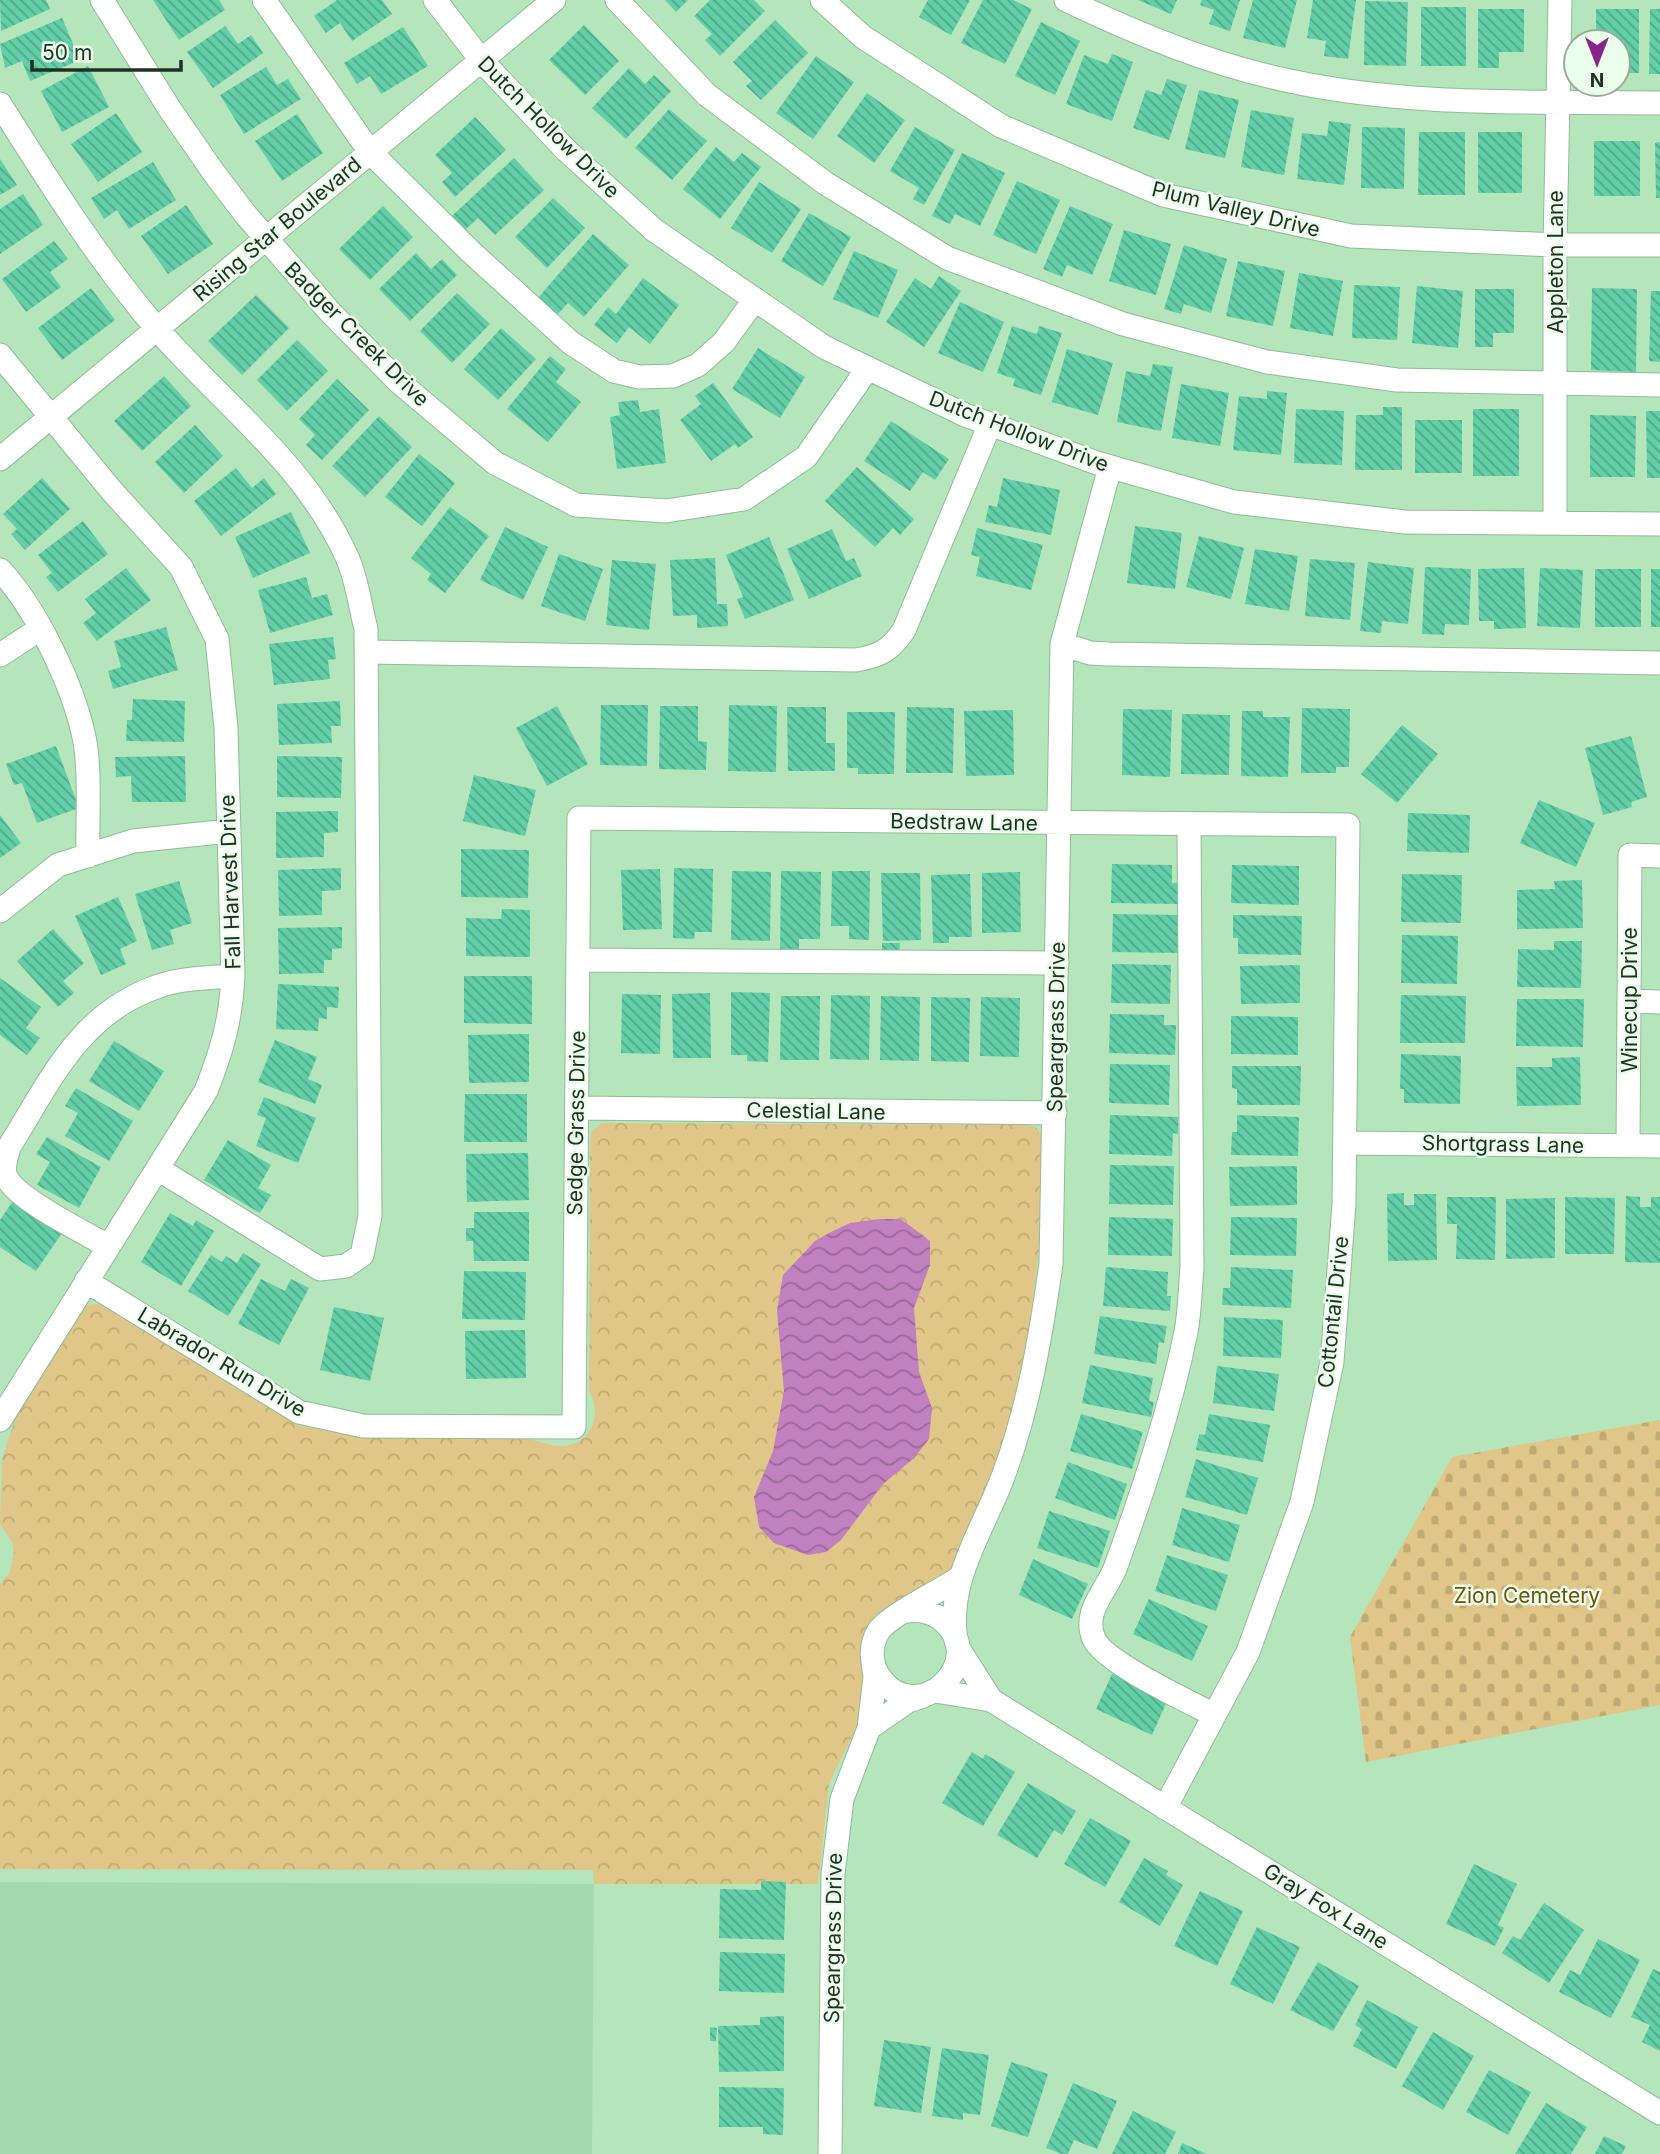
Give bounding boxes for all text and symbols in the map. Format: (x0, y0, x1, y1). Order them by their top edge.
scale bar (32, 28, 180, 72)
north arrow (1562, 28, 1632, 98)
text: 50 m (42, 40, 92, 65)
street label: Dutch Hollow Drive (473, 51, 625, 203)
text: N (1590, 68, 1604, 91)
street label: Rising Star Boulevard (188, 151, 366, 307)
street label: Plum Valley Drive (1149, 176, 1323, 242)
street label: Appleton Lane (1543, 190, 1568, 334)
street label: Badger Creek Drive (279, 256, 435, 412)
street label: Dutch Hollow Drive (926, 385, 1112, 477)
street label: Fall Harvest Drive (214, 794, 246, 970)
street label: Bedstraw Lane (890, 808, 1038, 836)
street label: Winecup Drive (1617, 927, 1642, 1073)
street label: Speargrass Drive (1042, 941, 1070, 1113)
street label: Sedge Grass Drive (562, 1030, 590, 1216)
street label: Celestial Lane (746, 1097, 886, 1125)
street label: Shortgrass Lane (1422, 1130, 1584, 1158)
street label: Cottontail Drive (1313, 1235, 1353, 1389)
street label: Labrador Run Drive (133, 1302, 311, 1422)
park label: Zion Cemetery (1454, 1583, 1600, 1608)
street label: Speargrass Drive (819, 1852, 847, 2024)
street label: Gray Fox Lane (1259, 1858, 1393, 1954)

